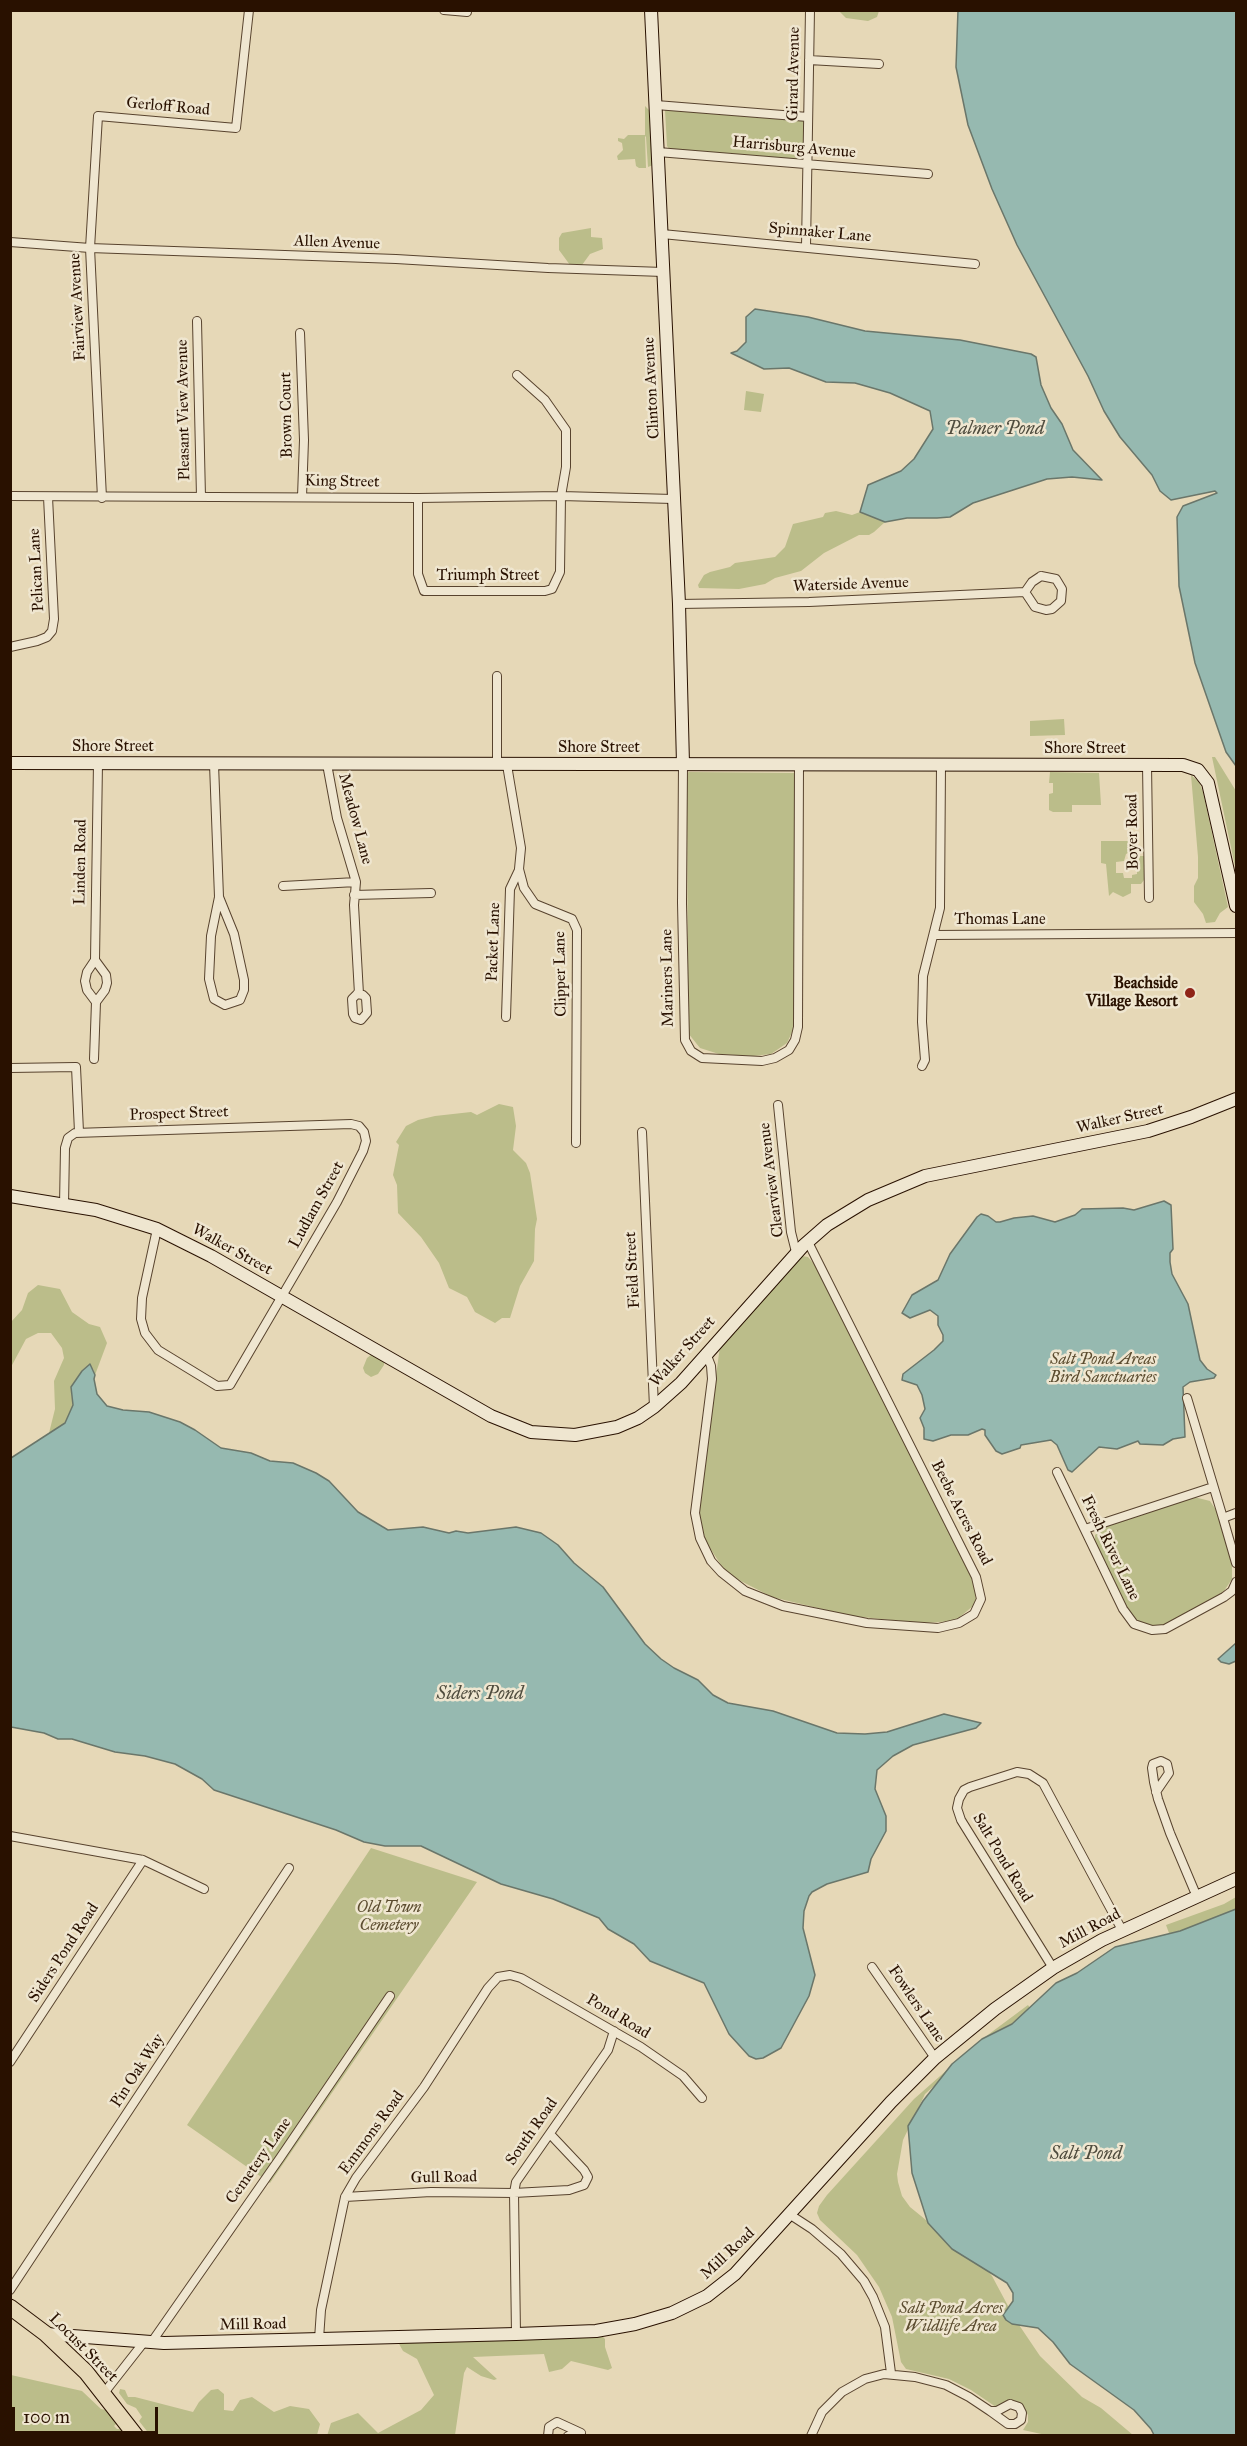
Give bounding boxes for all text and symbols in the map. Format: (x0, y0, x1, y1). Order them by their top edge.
street label: Girard Avenue (784, 27, 804, 121)
street label: Gerloff Road (125, 94, 211, 120)
street label: Harrisburg Avenue (731, 133, 857, 163)
street label: Spinnaker Lane (768, 219, 872, 247)
street label: Allen Avenue (294, 232, 380, 254)
street label: Fairview Avenue (66, 253, 90, 361)
street label: Clinton Avenue (640, 336, 664, 440)
street label: Pleasant View Avenue (173, 339, 195, 481)
street label: Brown Court (277, 372, 297, 458)
water label: Palmer Pond (946, 419, 1044, 441)
street label: King Street (304, 472, 380, 492)
street label: Pelican Lane (25, 528, 49, 612)
street label: Triumph Street (437, 566, 539, 586)
street label: Waterside Avenue (793, 573, 909, 597)
street label: Shore Street (72, 737, 154, 757)
street label: Shore Street (558, 738, 640, 758)
street label: Shore Street (1044, 739, 1126, 759)
street label: Meadow Lane (334, 771, 376, 867)
street label: Boyer Road (1123, 794, 1143, 870)
street label: Linden Road (71, 819, 91, 905)
street label: Packet Lane (483, 902, 505, 982)
street label: Thomas Lane (954, 910, 1046, 930)
street label: Mariners Lane (658, 929, 678, 1027)
street label: Clipper Lane (551, 931, 571, 1017)
place label: Beachside Village Resort (1086, 974, 1178, 1012)
marker: Beachside Village Resort (1183, 986, 1197, 1000)
street label: Walker Street (1075, 1100, 1165, 1138)
street label: Prospect Street (129, 1103, 229, 1125)
street label: Clearview Avenue (755, 1122, 789, 1238)
street label: Ludlam Street (285, 1158, 349, 1252)
street label: Walker Street (189, 1220, 275, 1280)
street label: Field Street (621, 1231, 645, 1309)
street label: Walker Street (646, 1313, 720, 1391)
park label: Salt Pond Areas Bird Sanctuaries (1049, 1350, 1157, 1388)
street label: Beebe Acres Road (926, 1457, 996, 1569)
street label: Fresh River Lane (1076, 1493, 1144, 1603)
water label: Siders Pond (436, 1684, 524, 1706)
street label: Salt Pond Road (968, 1810, 1036, 1906)
park label: Old Town Cemetery (357, 1898, 421, 1936)
street label: Siders Pond Road (25, 1900, 103, 2006)
street label: Mill Road (1056, 1905, 1124, 1953)
street label: Fowlers Lane (883, 1962, 949, 2046)
street label: Pond Road (583, 1990, 653, 2044)
street label: Pin Oak Way (107, 2031, 169, 2111)
street label: Emmons Road (335, 2088, 409, 2178)
street label: South Road (502, 2095, 562, 2169)
street label: Cemetery Lane (222, 2114, 296, 2208)
water label: Salt Pond (1050, 2144, 1122, 2166)
street label: Gull Road (411, 2168, 477, 2188)
street label: Mill Road (697, 2224, 759, 2284)
park label: Salt Pond Acres Wildlife Area (899, 2299, 1003, 2337)
street label: Locust Street (44, 2309, 122, 2387)
street label: Mill Road (219, 2315, 287, 2335)
scale bar (15, 2395, 160, 2433)
text: 100 m (23, 2406, 70, 2428)

